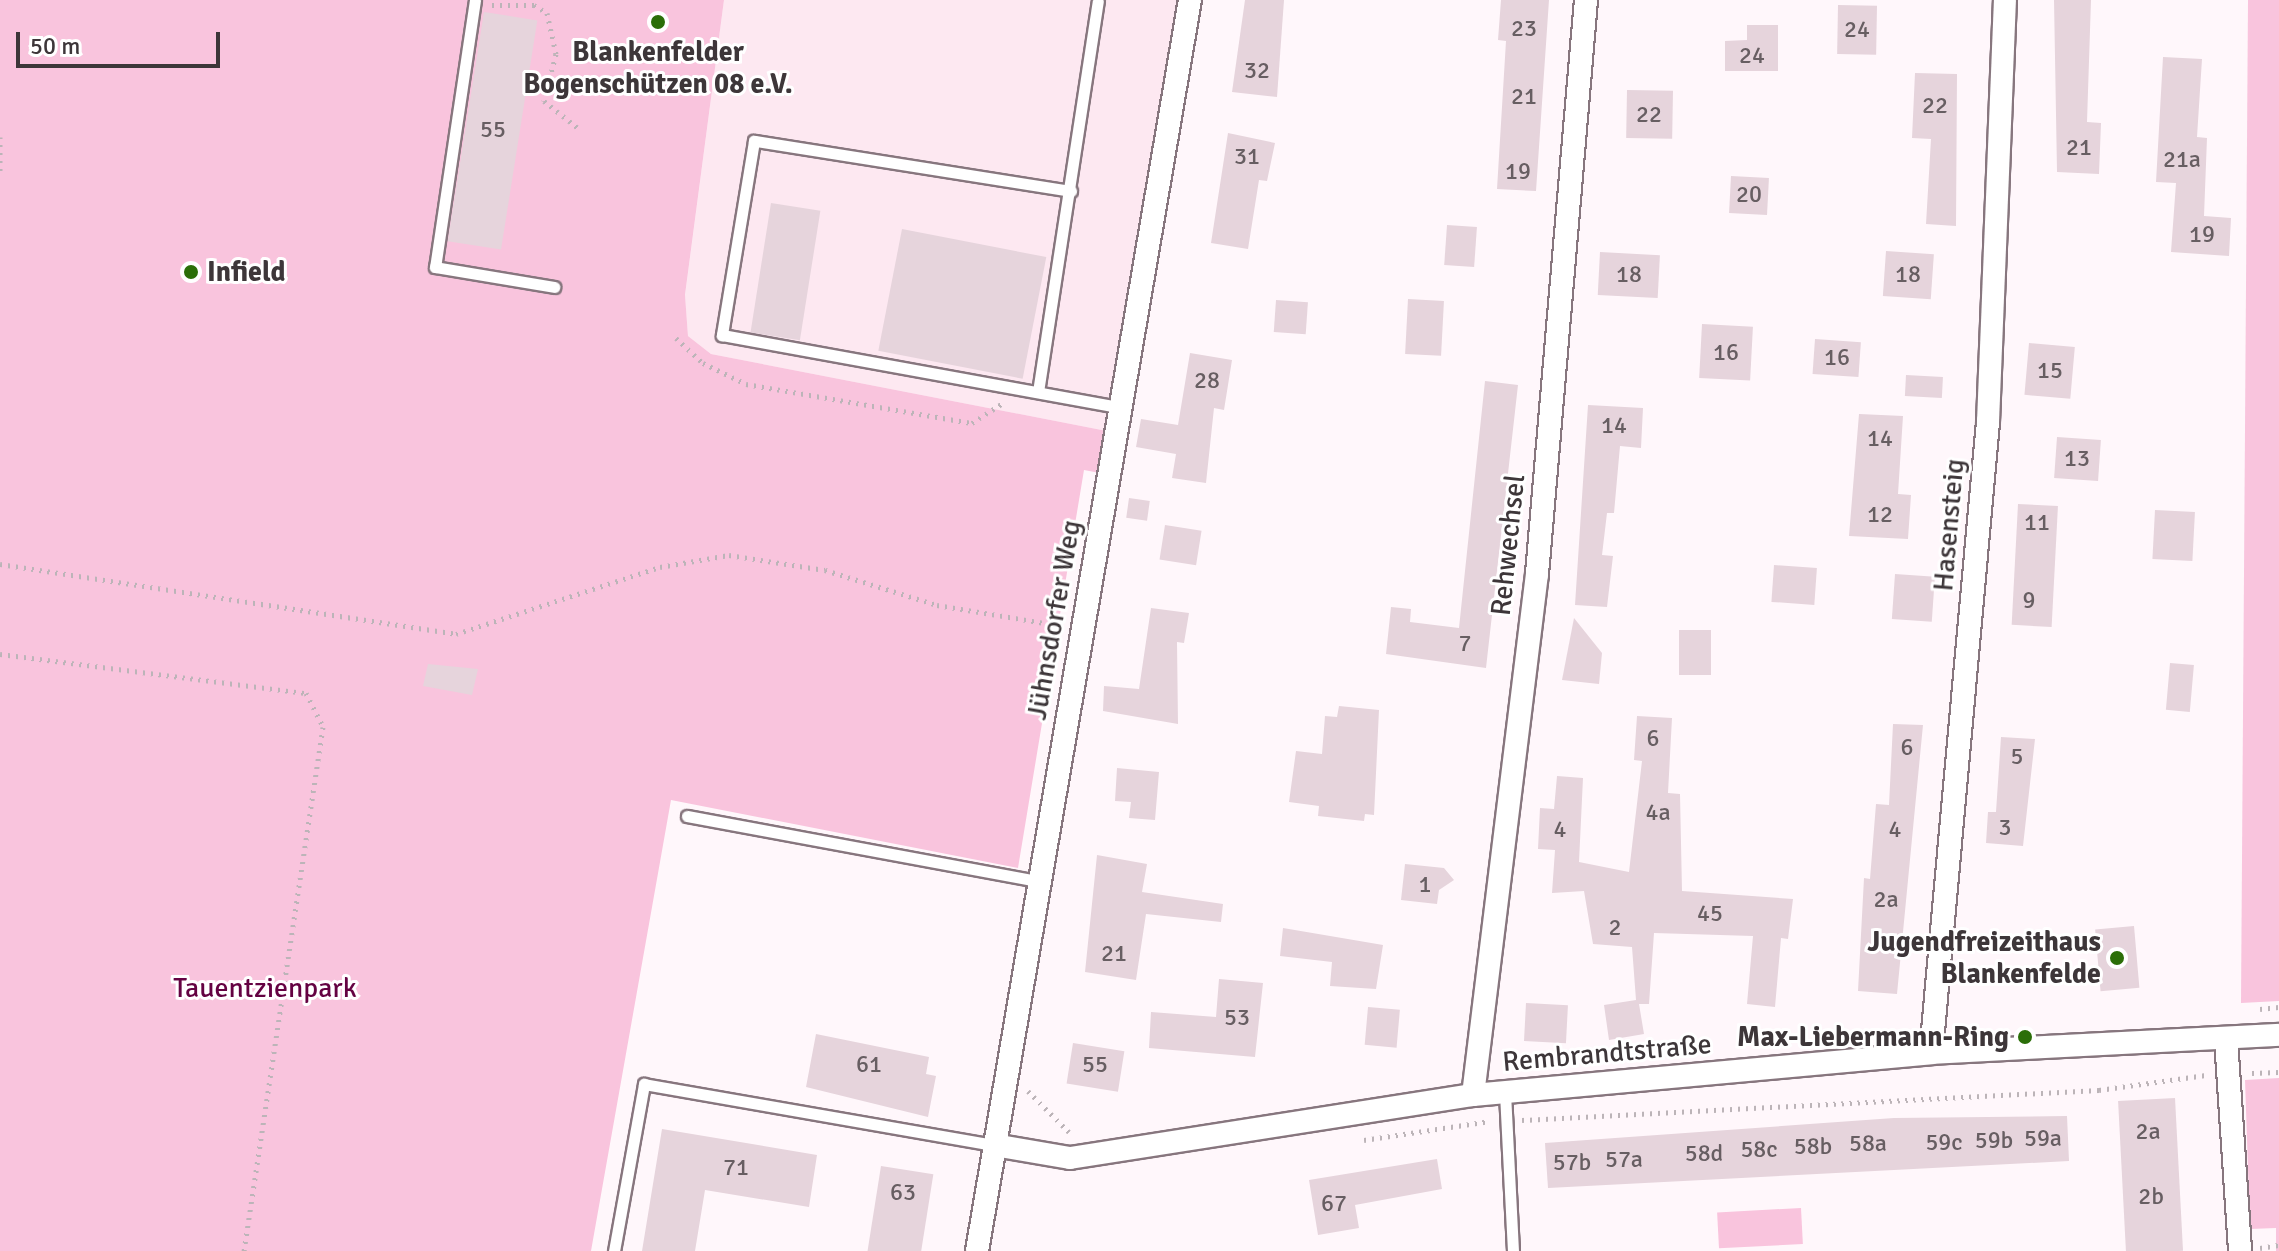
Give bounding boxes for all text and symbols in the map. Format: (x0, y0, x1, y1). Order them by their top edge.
marker: Blankenfelder Bogenschützen 08 e.V. (649, 13, 667, 31)
house number: 23 (1511, 15, 1537, 43)
scale bar (20, 16, 224, 66)
house number: 24 (1844, 16, 1870, 44)
text: 50 m (30, 31, 80, 61)
place label: Blankenfelder Bogenschützen 08 e.V. (523, 35, 793, 101)
house number: 24 (1739, 42, 1765, 70)
house number: 32 (1244, 57, 1270, 85)
house number: 21 (1511, 83, 1537, 111)
house number: 22 (1922, 92, 1948, 120)
house number: 22 (1636, 101, 1662, 129)
house number: 55 (480, 116, 506, 144)
house number: 21 (2066, 134, 2092, 162)
house number: 31 (1234, 143, 1260, 171)
house number: 21a (2163, 146, 2201, 174)
house number: 19 (1505, 158, 1531, 186)
house number: 20 (1736, 181, 1762, 209)
house number: 19 (2189, 221, 2215, 249)
place label: Infield (207, 255, 286, 289)
house number: 18 (1616, 261, 1642, 289)
house number: 18 (1895, 261, 1921, 289)
marker: Infield (182, 263, 200, 281)
house number: 16 (1713, 339, 1739, 367)
house number: 16 (1824, 344, 1850, 372)
house number: 15 (2037, 357, 2063, 385)
house number: 28 (1194, 367, 1220, 395)
house number: 14 (1601, 412, 1627, 440)
house number: 14 (1867, 425, 1893, 453)
house number: 13 (2064, 445, 2090, 473)
street label: Hasensteig (1926, 457, 1972, 593)
street label: Rehwechsel (1484, 473, 1532, 617)
house number: 12 (1867, 501, 1893, 529)
house number: 11 (2024, 509, 2050, 537)
street label: Jühnsdorfer Weg (1020, 517, 1088, 723)
house number: 9 (2023, 587, 2035, 615)
house number: 7 (1459, 630, 1471, 658)
house number: 6 (1647, 725, 1659, 753)
house number: 6 (1901, 734, 1913, 762)
house number: 5 (2011, 743, 2023, 771)
house number: 4a (1645, 799, 1671, 827)
house number: 3 (1999, 814, 2011, 842)
house number: 4 (1554, 816, 1566, 844)
house number: 4 (1889, 816, 1901, 844)
house number: 1 (1419, 871, 1431, 899)
house number: 2a (1873, 886, 1899, 914)
house number: 45 (1697, 900, 1723, 928)
house number: 2 (1609, 914, 1621, 942)
place label: Jugendfreizeithaus Blankenfelde (1867, 925, 2101, 991)
house number: 21 (1101, 940, 1127, 968)
marker: Jugendfreizeithaus Blankenfelde (2108, 949, 2126, 967)
park label: Tauentzienpark (173, 971, 357, 1005)
house number: 53 (1224, 1004, 1250, 1032)
place label: Max-Liebermann-Ring (1737, 1020, 2009, 1054)
street label: Rembrandtstraße (1501, 1027, 1713, 1079)
marker: Max-Liebermann-Ring (2016, 1028, 2034, 1046)
house number: 61 (856, 1051, 882, 1079)
house number: 55 (1082, 1051, 1108, 1079)
house number: 2a (2135, 1118, 2161, 1146)
house number: 59a (2024, 1125, 2062, 1153)
house number: 59b (1975, 1127, 2013, 1155)
house number: 59c (1925, 1129, 1963, 1157)
house number: 58a (1849, 1130, 1887, 1158)
house number: 58b (1794, 1133, 1832, 1161)
house number: 58c (1740, 1136, 1778, 1164)
house number: 58d (1685, 1140, 1723, 1168)
house number: 57a (1605, 1146, 1643, 1174)
house number: 57b (1553, 1149, 1591, 1177)
house number: 71 (723, 1154, 749, 1182)
house number: 63 (890, 1179, 916, 1207)
house number: 2b (2138, 1183, 2164, 1211)
house number: 67 (1321, 1190, 1347, 1218)

